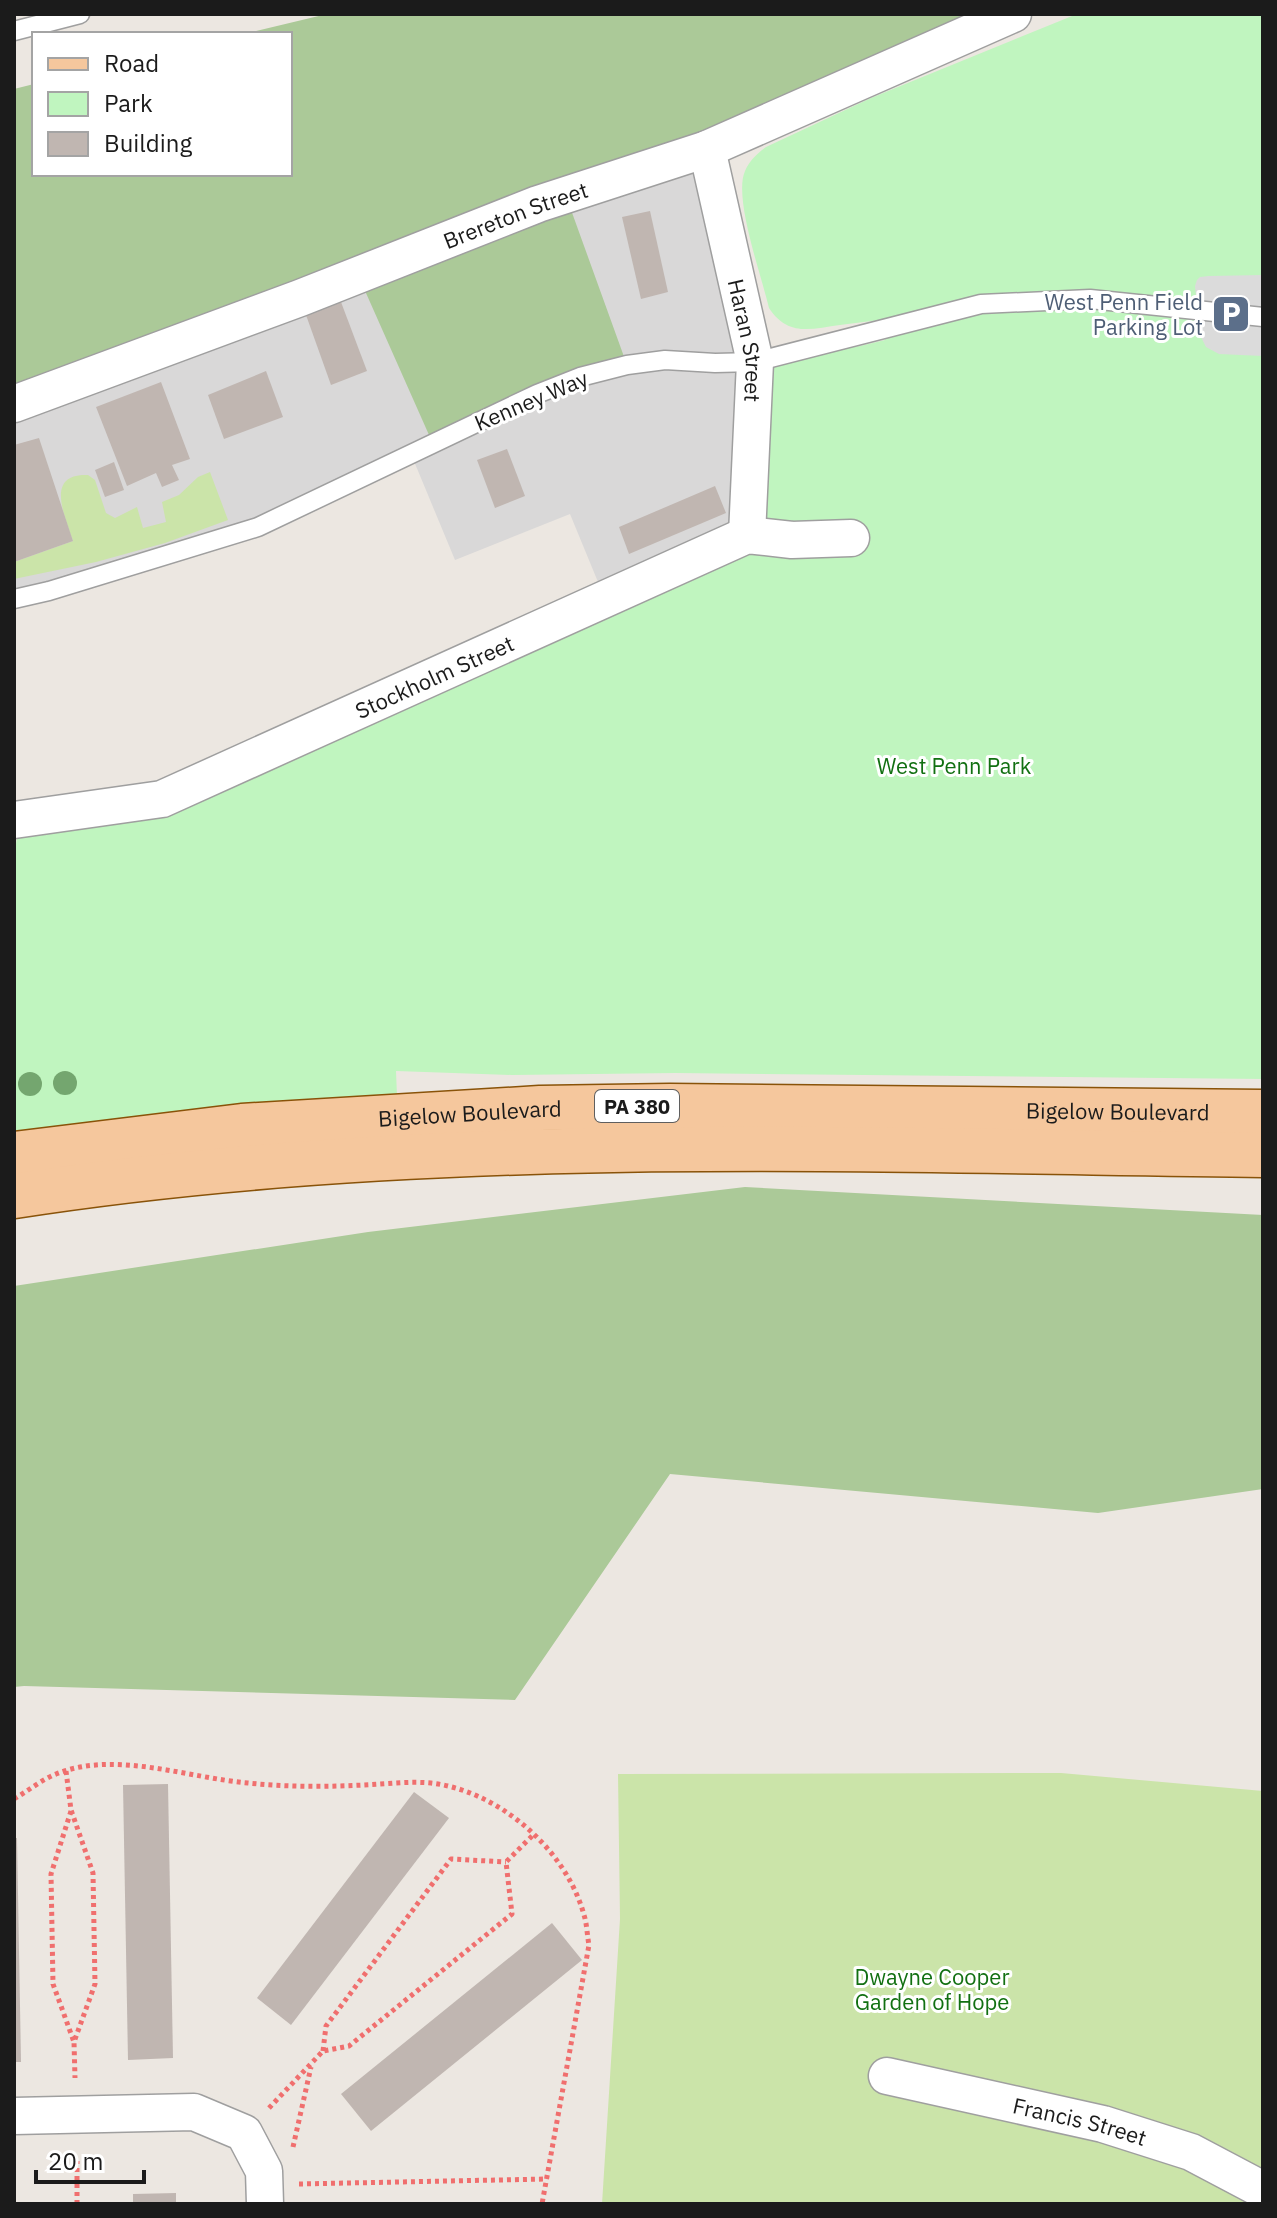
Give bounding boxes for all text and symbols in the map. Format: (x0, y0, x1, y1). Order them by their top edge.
legend (32, 32, 292, 176)
text: Road (104, 47, 159, 79)
text: Park (104, 87, 153, 119)
text: Building (104, 127, 192, 159)
street label: Brereton Street (439, 174, 591, 255)
street label: Haran Street (722, 276, 769, 403)
place label: West Penn Field Parking Lot (1044, 287, 1203, 341)
parking icon: West Penn Field Parking Lot (1210, 293, 1252, 335)
street label: Kenney Way (470, 363, 592, 437)
street label: Stockholm Street (350, 628, 518, 725)
park label: West Penn Park (877, 751, 1032, 780)
road number: PA 380 (595, 1090, 679, 1122)
street label: Bigelow Boulevard (377, 1093, 562, 1132)
street label: Bigelow Boulevard (1026, 1095, 1210, 1126)
park label: Dwayne Cooper Garden of Hope (854, 1962, 1010, 2016)
street label: Francis Street (1010, 2090, 1151, 2152)
scale bar (36, 2134, 144, 2184)
text: 20 m (48, 2145, 103, 2177)

